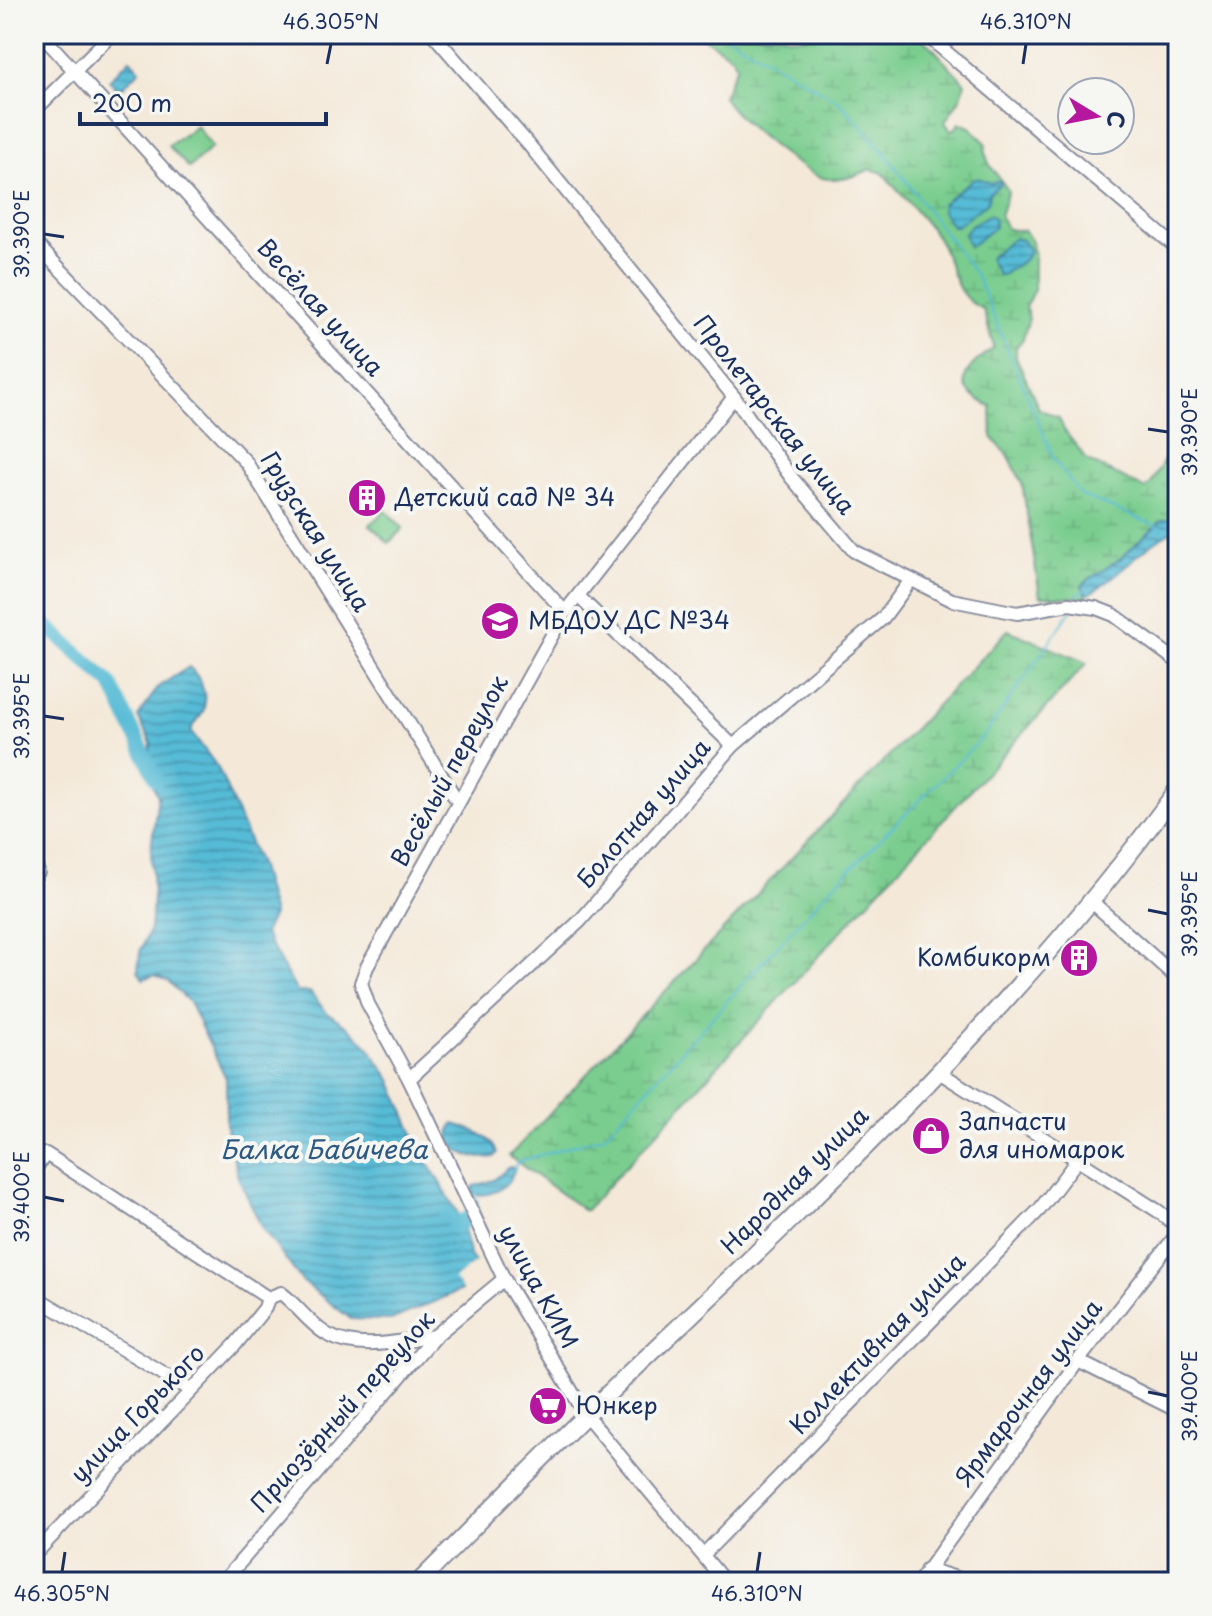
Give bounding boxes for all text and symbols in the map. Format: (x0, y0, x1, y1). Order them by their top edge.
text: 46.305°N (283, 6, 379, 36)
text: 46.310°N (980, 6, 1072, 36)
scale bar (80, 76, 326, 126)
north arrow (1056, 76, 1136, 156)
text: 200 m (92, 84, 172, 120)
text: С (1099, 109, 1135, 131)
text: 39.390°E (6, 190, 36, 278)
street label: Весёлая улица (250, 230, 393, 383)
street label: Пролетарская улица (686, 306, 865, 521)
text: 39.390°E (1174, 388, 1204, 476)
street label: Грузская улица (253, 444, 380, 618)
building icon: Детский сад № 34 (346, 477, 388, 519)
place label: Детский сад № 34 (394, 478, 615, 514)
school or university icon: МБДОУ ДС №34 (479, 600, 521, 642)
place label: МБДОУ ДС №34 (528, 601, 730, 637)
street label: Весёлый переулок (381, 667, 516, 872)
text: 39.395°E (6, 673, 36, 759)
street label: Болотная улица (567, 730, 718, 896)
text: 39.395°E (1174, 871, 1204, 957)
building icon: Комбикорм (1058, 937, 1100, 979)
place label: Комбикорм (917, 938, 1051, 974)
street label: Народная улица (711, 1097, 876, 1262)
place label: Запчасти для иномарок (959, 1102, 1125, 1166)
shop icon: Запчасти для иномарок (910, 1115, 952, 1157)
water label: Балка Бабичева (220, 1129, 428, 1168)
text: 39.400°E (6, 1151, 36, 1243)
street label: улица КИМ (491, 1217, 589, 1355)
street label: Коллективная улица (780, 1244, 973, 1441)
street label: Ярмарочная улица (945, 1291, 1110, 1493)
street label: Приозёрный переулок (241, 1301, 443, 1520)
street label: улица Горького (61, 1335, 212, 1490)
text: 39.400°E (1174, 1350, 1204, 1442)
supermarket icon: Юнкер (527, 1385, 569, 1427)
place label: Юнкер (576, 1386, 658, 1422)
text: 46.305°N (14, 1578, 110, 1608)
text: 46.310°N (711, 1578, 803, 1608)

